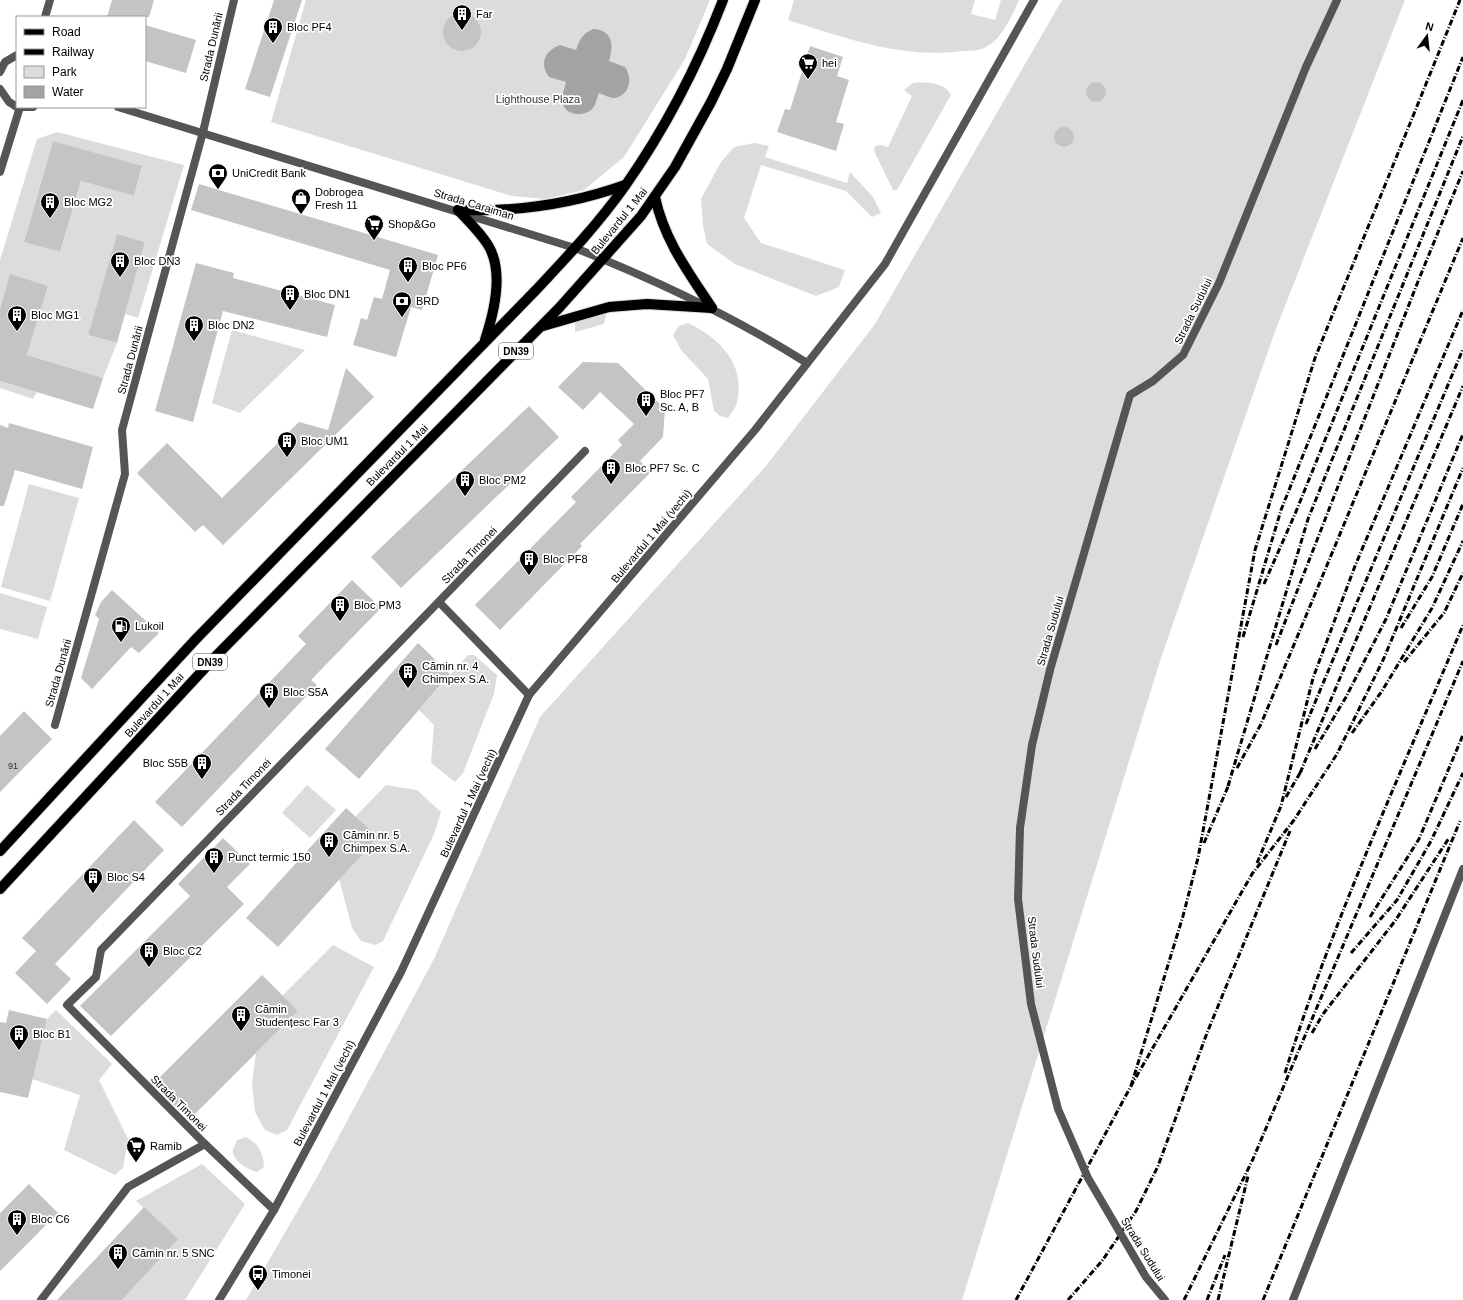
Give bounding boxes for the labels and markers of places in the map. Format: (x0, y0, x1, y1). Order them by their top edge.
building icon: Far (451, 3, 473, 31)
place label: Far (476, 8, 493, 20)
building icon: Bloc PF4 (262, 16, 284, 44)
place label: Bloc PF4 (287, 21, 332, 33)
supermarket icon: hei (797, 52, 819, 80)
place label: hei (822, 57, 837, 69)
bank icon: UniCredit Bank (207, 162, 229, 190)
place label: UniCredit Bank (232, 167, 306, 179)
place label: Dobrogea Fresh 11 (315, 186, 364, 211)
shop icon: Dobrogea Fresh 11 (290, 187, 312, 215)
building icon: Bloc MG2 (39, 191, 61, 219)
place label: Bloc MG2 (64, 196, 112, 208)
supermarket icon: Shop&Go (363, 213, 385, 241)
place label: Shop&Go (388, 218, 436, 230)
building icon: Bloc DN3 (109, 250, 131, 278)
place label: Bloc DN3 (134, 255, 180, 267)
building icon: Bloc PF6 (397, 255, 419, 283)
place label: Bloc PF6 (422, 260, 467, 272)
building icon: Bloc DN1 (279, 283, 301, 311)
place label: Bloc DN1 (304, 288, 350, 300)
bank icon: BRD (391, 290, 413, 318)
place label: BRD (416, 295, 439, 307)
building icon: Bloc MG1 (6, 304, 28, 332)
place label: Bloc MG1 (31, 309, 79, 321)
building icon: Bloc DN2 (183, 314, 205, 342)
place label: Bloc DN2 (208, 319, 254, 331)
place label: Bloc PF7 Sc. A, B (660, 388, 705, 413)
building icon: Bloc PF7 Sc. A, B (635, 389, 657, 417)
building icon: Bloc UM1 (276, 430, 298, 458)
place label: Bloc UM1 (301, 435, 349, 447)
building icon: Bloc PF7 Sc. C (600, 457, 622, 485)
place label: Bloc PF7 Sc. C (625, 462, 700, 474)
building icon: Bloc PM2 (454, 469, 476, 497)
place label: Bloc PM2 (479, 474, 526, 486)
building icon: Bloc PF8 (518, 548, 540, 576)
place label: Bloc PF8 (543, 553, 588, 565)
building icon: Bloc PM3 (329, 594, 351, 622)
place label: Bloc PM3 (354, 599, 401, 611)
fuel station icon: Lukoil (110, 615, 132, 643)
place label: Lukoil (135, 620, 164, 632)
place label: Cămin nr. 4 Chimpex S.A. (422, 660, 489, 685)
building icon: Cămin nr. 4 Chimpex S.A. (397, 661, 419, 689)
building icon: Bloc S5A (258, 681, 280, 709)
place label: Bloc S5A (283, 686, 329, 698)
building icon: Bloc S5B (191, 752, 213, 780)
place label: Bloc S5B (143, 757, 188, 769)
place label: Cămin nr. 5 Chimpex S.A. (343, 829, 410, 854)
building icon: Cămin nr. 5 Chimpex S.A. (318, 830, 340, 858)
building icon: Punct termic 150 (203, 846, 225, 874)
place label: Punct termic 150 (228, 851, 311, 863)
building icon: Bloc S4 (82, 866, 104, 894)
place label: Bloc S4 (107, 871, 145, 883)
building icon: Bloc C2 (138, 940, 160, 968)
place label: Bloc C2 (163, 945, 202, 957)
place label: Cămin Studențesc Far 3 (255, 1003, 339, 1028)
building icon: Cămin Studențesc Far 3 (230, 1004, 252, 1032)
building icon: Bloc B1 (8, 1023, 30, 1051)
place label: Bloc B1 (33, 1028, 71, 1040)
supermarket icon: Ramib (125, 1135, 147, 1163)
place label: Ramib (150, 1140, 182, 1152)
building icon: Bloc C6 (6, 1208, 28, 1236)
place label: Bloc C6 (31, 1213, 70, 1225)
building icon: Cămin nr. 5 SNC (107, 1242, 129, 1270)
place label: Cămin nr. 5 SNC (132, 1247, 215, 1259)
bus stop icon: Timonei (247, 1263, 269, 1291)
place label: Timonei (272, 1268, 311, 1280)

